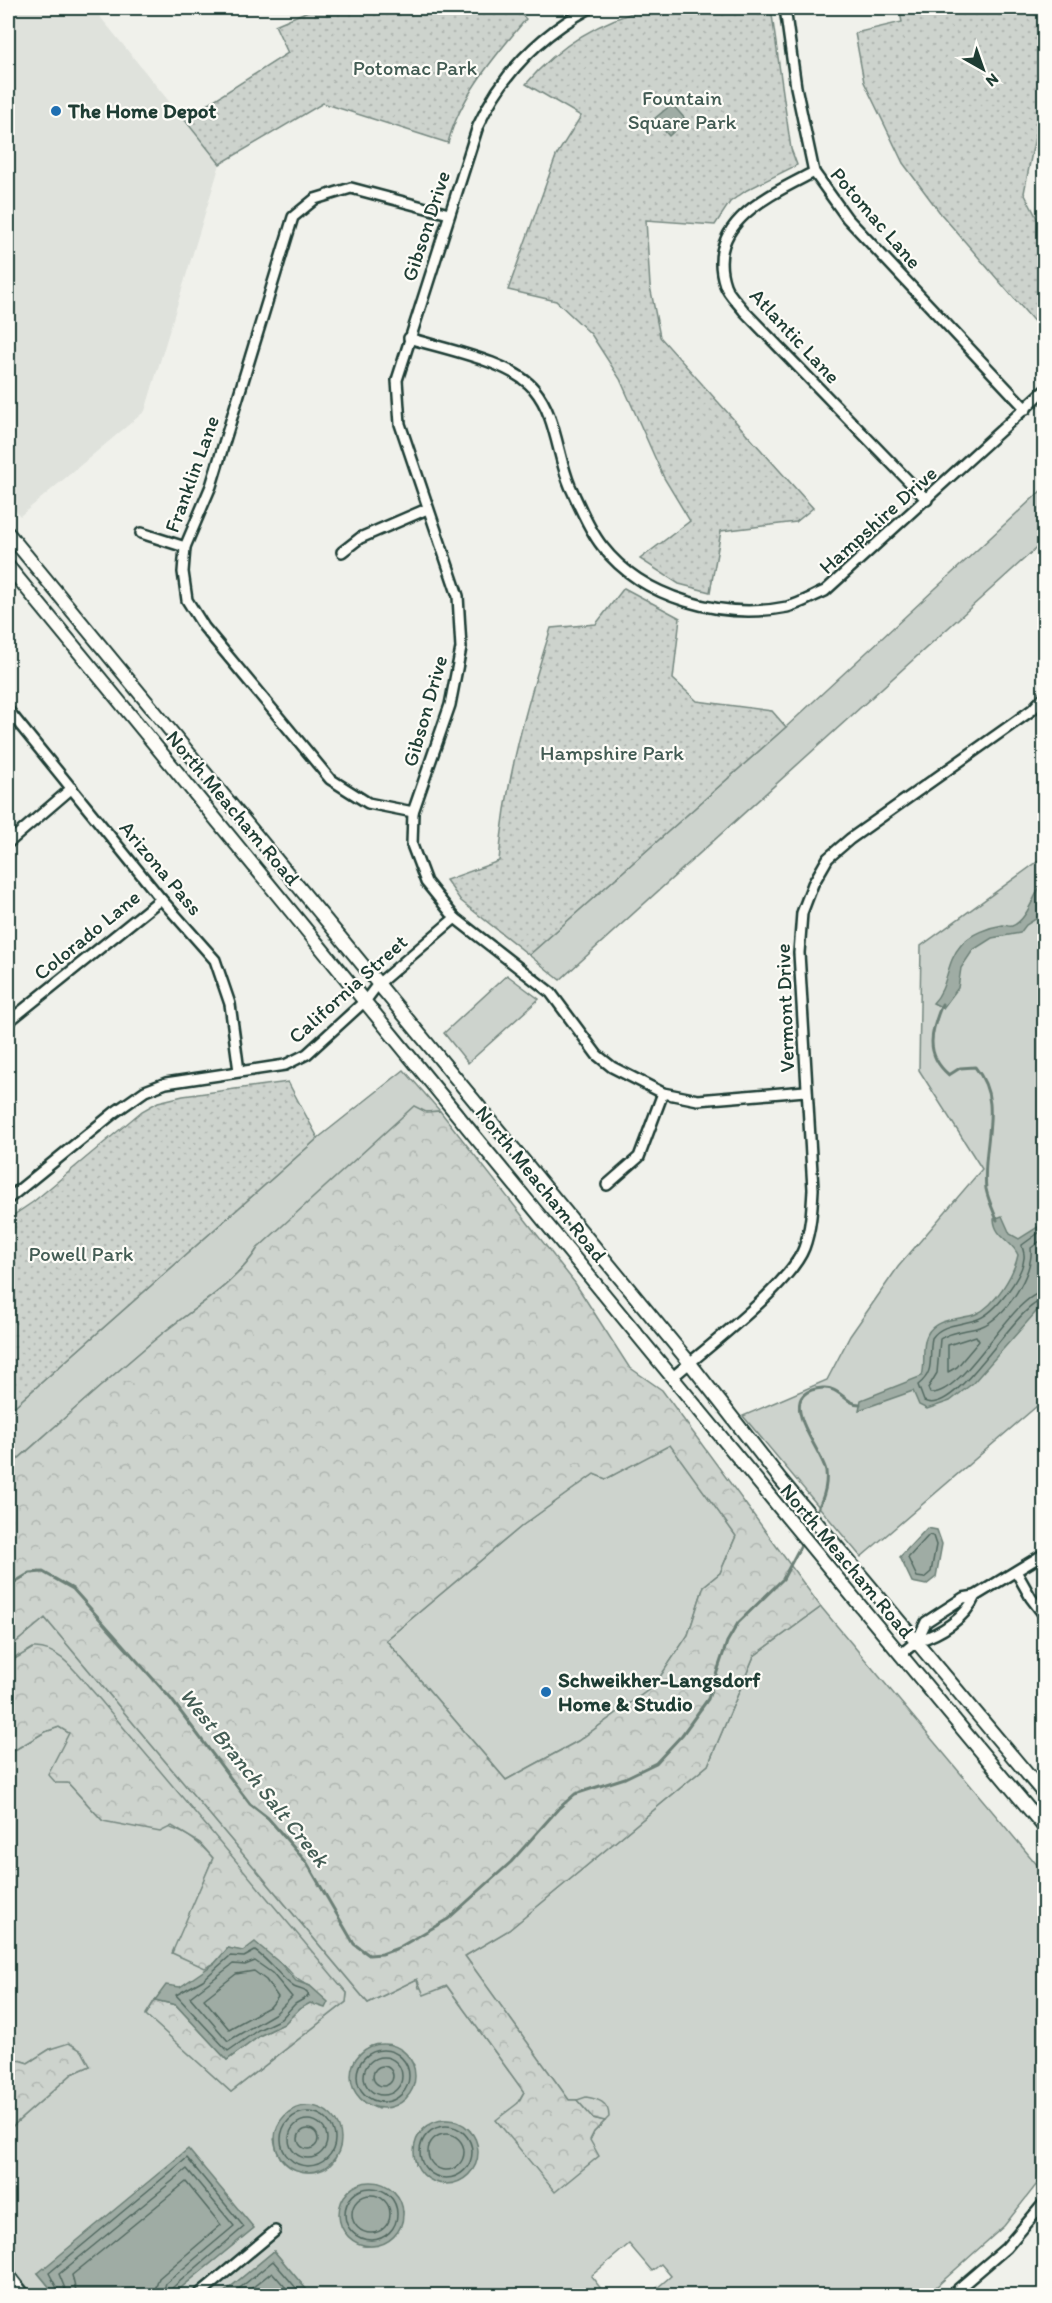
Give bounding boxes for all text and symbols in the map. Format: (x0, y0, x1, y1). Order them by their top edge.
north arrow (953, 39, 1013, 99)
park label: Potomac Park (353, 55, 477, 80)
text: N (982, 69, 1003, 91)
park label: Fountain Square Park (628, 85, 737, 134)
place label: The Home Depot (67, 98, 216, 124)
marker: The Home Depot (49, 104, 63, 118)
street label: Potomac Lane (825, 162, 927, 274)
street label: Gibson Drive (396, 167, 455, 284)
street label: Atlantic Lane (745, 283, 846, 388)
street label: Franklin Lane (159, 412, 224, 536)
street label: Hampshire Drive (814, 460, 942, 579)
street label: Gibson Drive (397, 652, 452, 769)
street label: North Meacham Road (161, 725, 306, 891)
park label: Hampshire Park (540, 740, 684, 765)
street label: Arizona Pass (115, 815, 208, 920)
street label: Colorado Lane (28, 884, 145, 985)
street label: California Street (283, 929, 412, 1048)
street label: Vermont Drive (770, 943, 799, 1073)
street label: North Meacham Road (470, 1100, 613, 1267)
park label: Powell Park (29, 1241, 134, 1266)
street label: North Meacham Road (775, 1478, 920, 1644)
place label: Schweikher-Langsdorf Home & Studio (558, 1667, 761, 1716)
water label: West Branch Salt Creek (174, 1682, 336, 1874)
marker: Schweikher-Langsdorf Home & Studio (539, 1685, 553, 1699)

